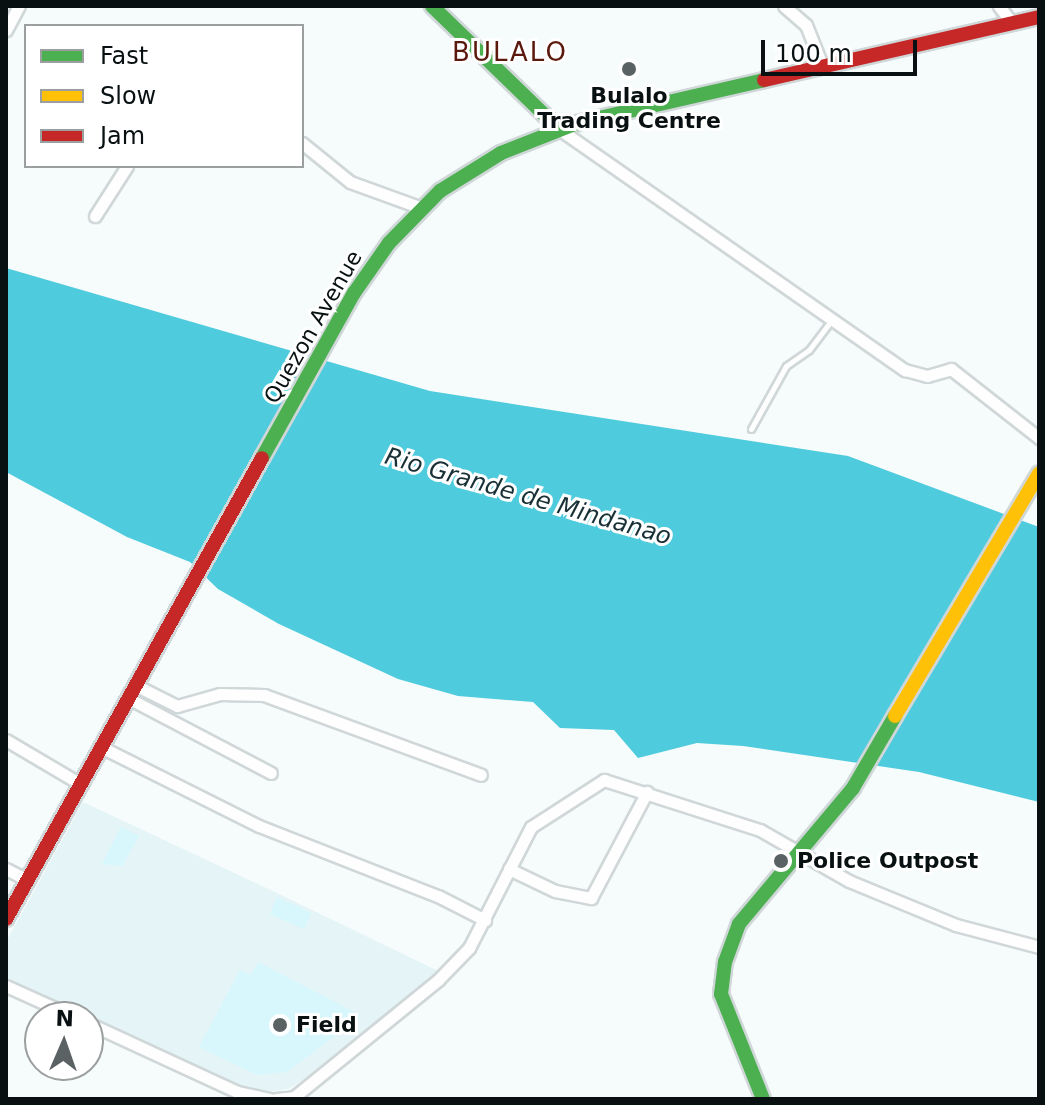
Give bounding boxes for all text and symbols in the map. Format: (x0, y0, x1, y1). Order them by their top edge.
legend (24, 24, 304, 168)
scale bar (765, 24, 921, 74)
district label: BULALO (452, 37, 568, 69)
text: 100 m (775, 40, 852, 68)
text: Fast (100, 42, 148, 70)
marker: Bulalo Trading Centre (620, 60, 638, 78)
text: Slow (100, 82, 156, 110)
place label: Bulalo Trading Centre (537, 82, 721, 134)
text: Jam (100, 122, 145, 150)
street label: Quezon Avenue (258, 246, 368, 408)
water label: Rio Grande de Mindanao (382, 442, 674, 552)
place label: Police Outpost (797, 848, 978, 874)
marker: Police Outpost (772, 852, 790, 870)
north arrow (24, 1001, 104, 1081)
text: N (55, 1006, 74, 1031)
place label: Field (296, 1012, 357, 1038)
marker: Field (271, 1016, 289, 1034)

